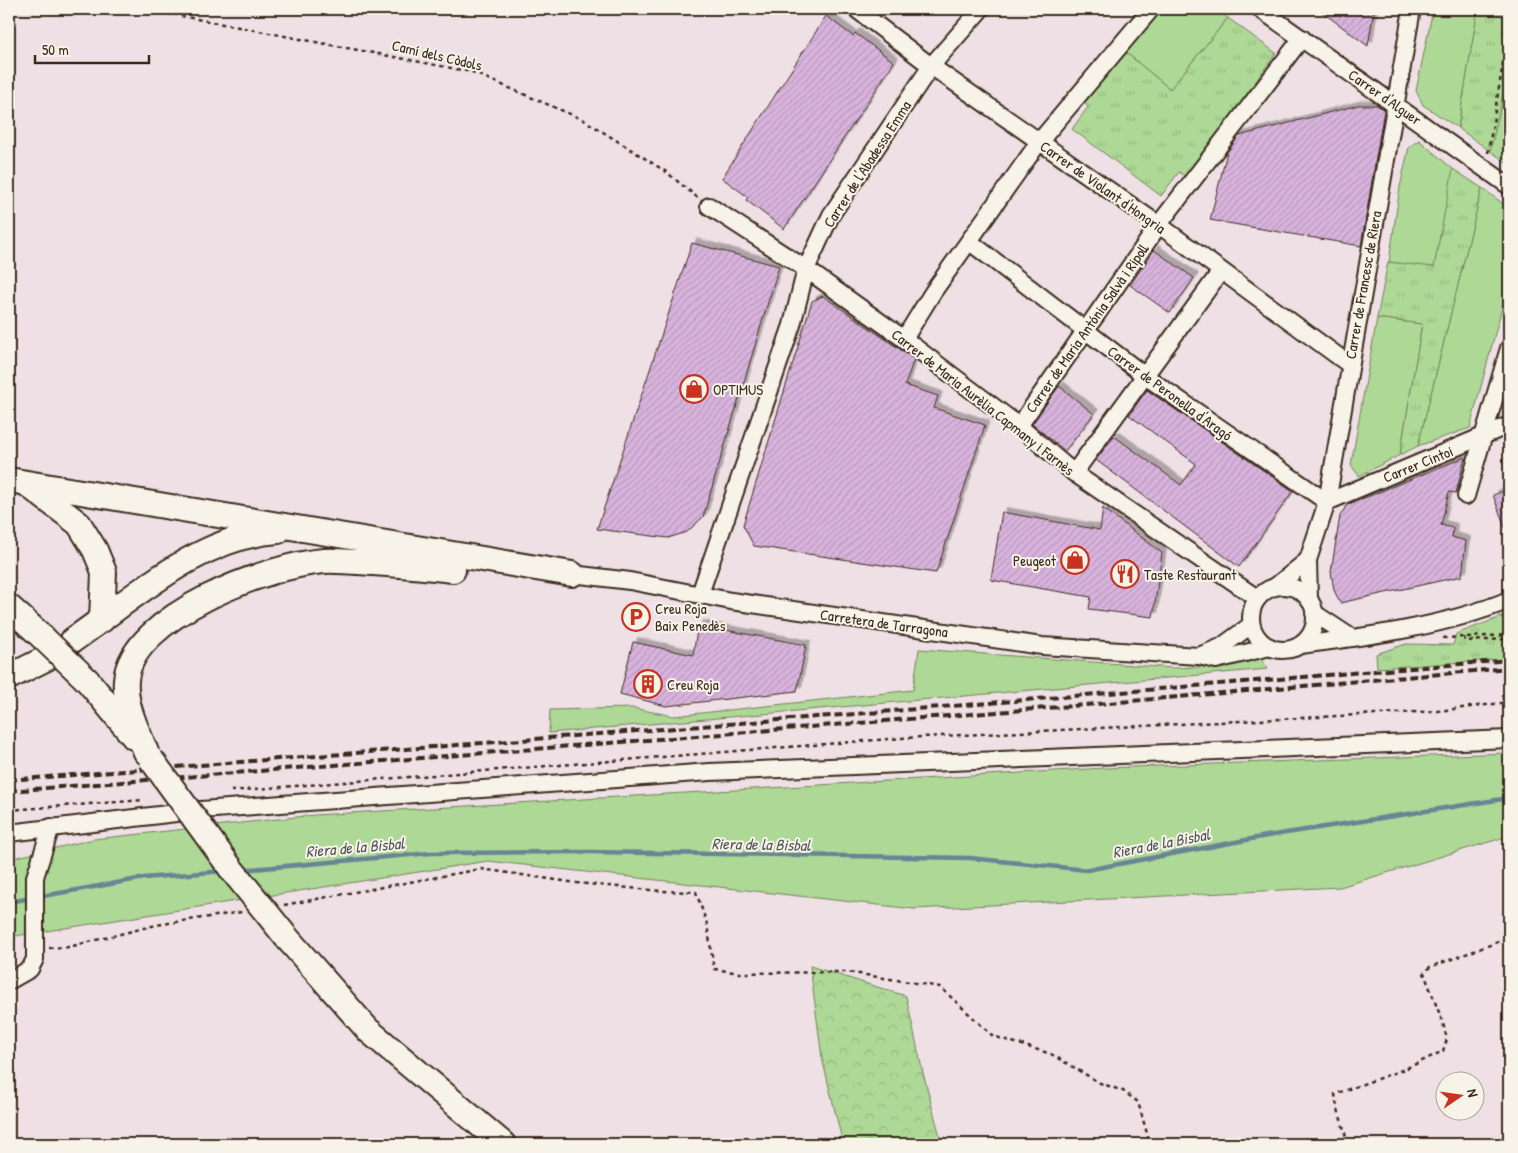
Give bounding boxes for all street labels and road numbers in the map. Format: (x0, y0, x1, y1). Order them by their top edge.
street label: Camí dels Còdols (390, 34, 484, 76)
street label: Carrer d'Alguer (1344, 64, 1426, 130)
street label: Carrer de l'Abadessa Emma (818, 96, 916, 232)
street label: Carrer de Violant d'Hongria (1036, 136, 1170, 238)
street label: Carrer de Francesc de Riera (1340, 209, 1386, 361)
street label: Carrer de Maria Antónia Salvà i Ripoll (1020, 239, 1154, 417)
street label: Carrer de Maria Aurèlia Capmany i Farnès (887, 324, 1079, 480)
street label: Carrer de Peronella d'Aragó (1103, 341, 1237, 445)
street label: Carrer Cintoi (1380, 440, 1456, 488)
street label: Carretera de Tarragona (819, 604, 949, 642)

